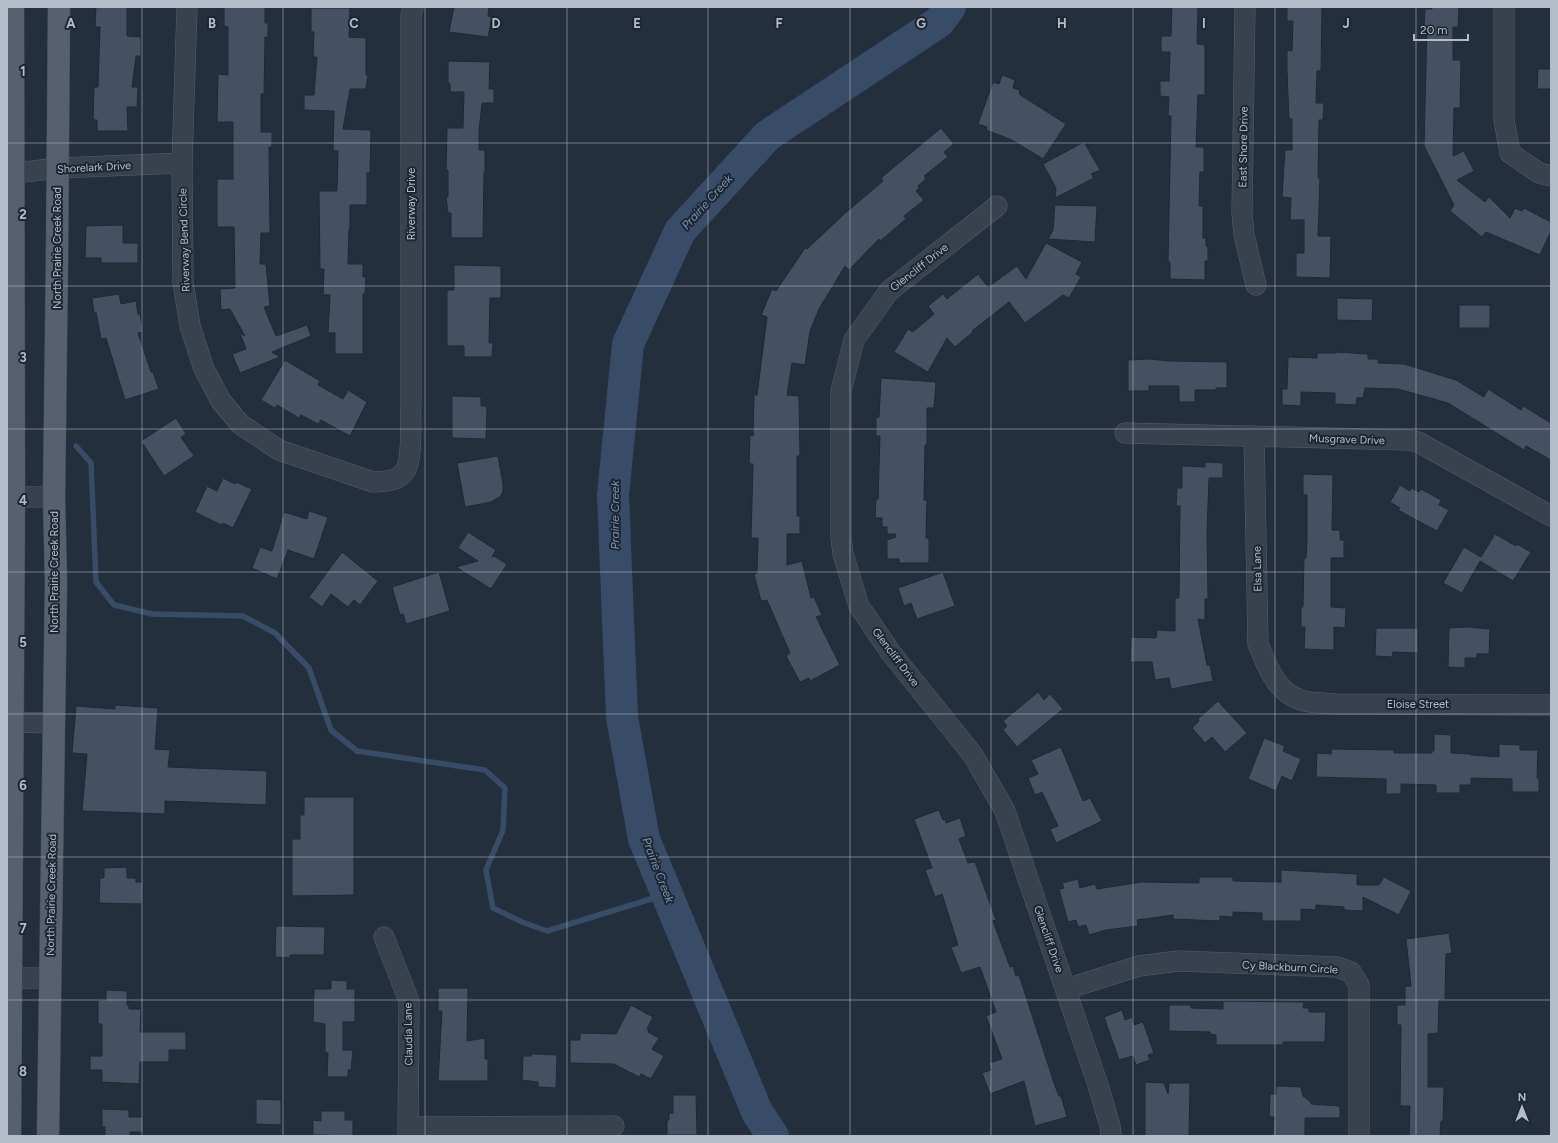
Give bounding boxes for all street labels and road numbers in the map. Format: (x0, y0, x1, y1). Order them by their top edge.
street label: East Shore Drive (1236, 106, 1251, 188)
street label: Shorelark Drive (57, 159, 131, 176)
street label: Riverway Drive (405, 168, 418, 240)
street label: North Prairie Creek Road (51, 187, 64, 309)
street label: Riverway Bend Circle (176, 188, 193, 292)
street label: Glencliff Drive (888, 241, 951, 294)
street label: Musgrave Drive (1309, 432, 1385, 447)
street label: North Prairie Creek Road (48, 511, 61, 633)
street label: Elsa Lane (1251, 546, 1264, 592)
street label: Glencliff Drive (869, 625, 922, 689)
street label: Eloise Street (1387, 698, 1449, 711)
street label: North Prairie Creek Road (44, 834, 59, 956)
street label: Glencliff Drive (1031, 904, 1066, 974)
street label: Cy Blackburn Circle (1242, 958, 1338, 977)
street label: Claudia Lane (401, 1002, 416, 1066)

